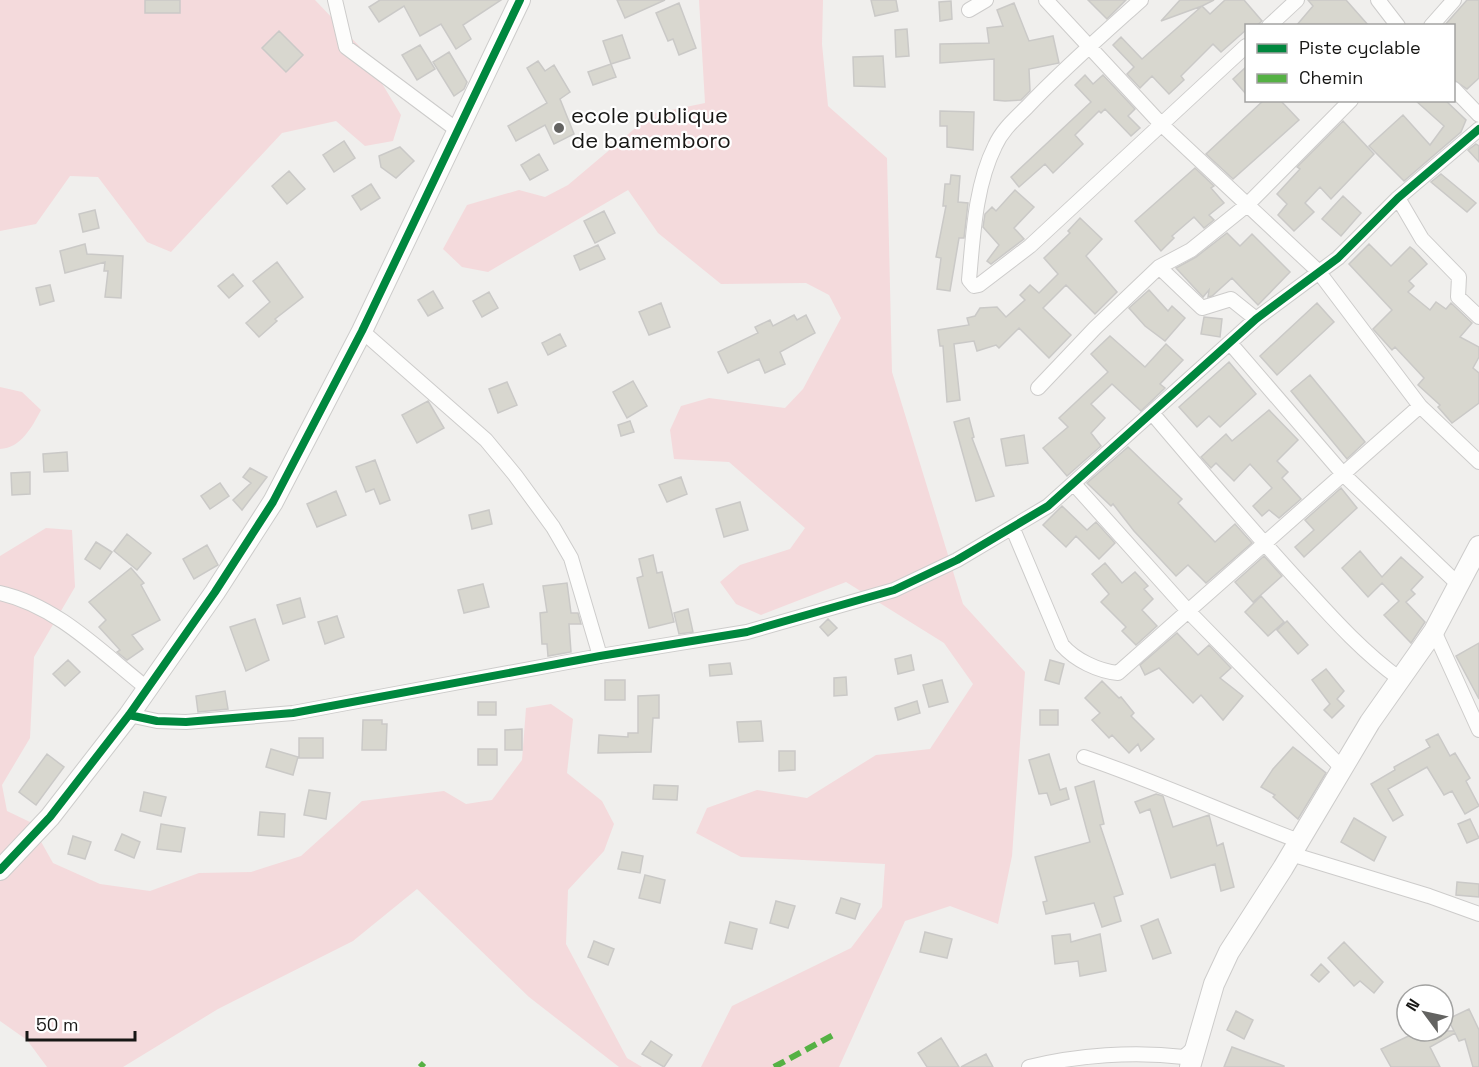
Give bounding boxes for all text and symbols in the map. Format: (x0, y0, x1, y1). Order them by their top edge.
legend (1245, 24, 1455, 102)
text: Piste cyclable (1299, 36, 1421, 59)
text: Chemin (1299, 66, 1363, 89)
place label: ecole publique de bamemboro (571, 101, 731, 154)
marker: ecole publique de bamemboro (552, 121, 566, 135)
north arrow (1395, 983, 1455, 1043)
text: N (1401, 995, 1425, 1015)
scale bar (27, 1004, 135, 1042)
text: 50 m (36, 1013, 78, 1036)

